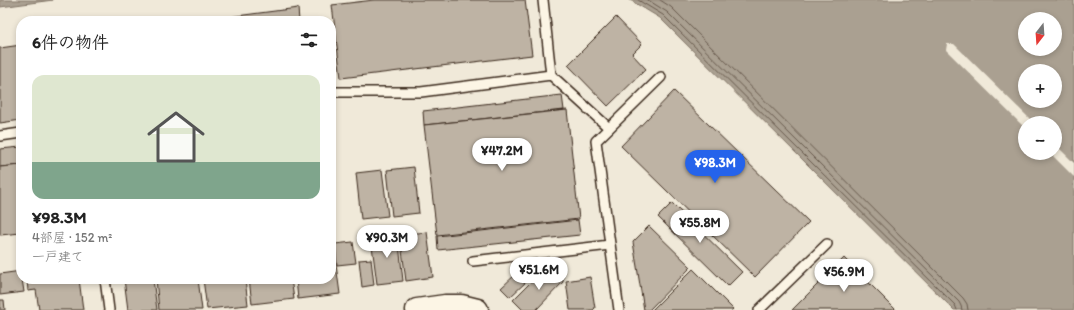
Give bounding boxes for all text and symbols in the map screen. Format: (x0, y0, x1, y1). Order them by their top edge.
north arrow (1018, 12, 1062, 56)
map controls (1018, 12, 1062, 160)
icon: filters (298, 29, 320, 51)
text: 6件の物件 (32, 32, 109, 52)
button: + (1018, 64, 1062, 108)
icon: home (140, 101, 212, 173)
button: − (1018, 116, 1062, 160)
pin: ¥47.2M (469, 138, 535, 172)
text: ¥47.2M (481, 143, 523, 158)
pin: ¥98.3M (682, 150, 748, 184)
text: ¥98.3M (694, 155, 736, 170)
text: ¥98.3M (32, 207, 87, 227)
pin: ¥55.8M (667, 210, 733, 244)
text: ¥55.8M (679, 215, 721, 230)
pin: ¥90.3M (354, 225, 420, 259)
text: 4部屋 · 152 m² (32, 230, 112, 245)
text: ¥90.3M (366, 230, 408, 245)
text: 一戸建て (32, 249, 84, 264)
pin: ¥51.6M (506, 257, 572, 291)
pin: ¥56.9M (811, 259, 877, 293)
text: ¥51.6M (519, 262, 559, 277)
text: ¥56.9M (823, 264, 865, 279)

